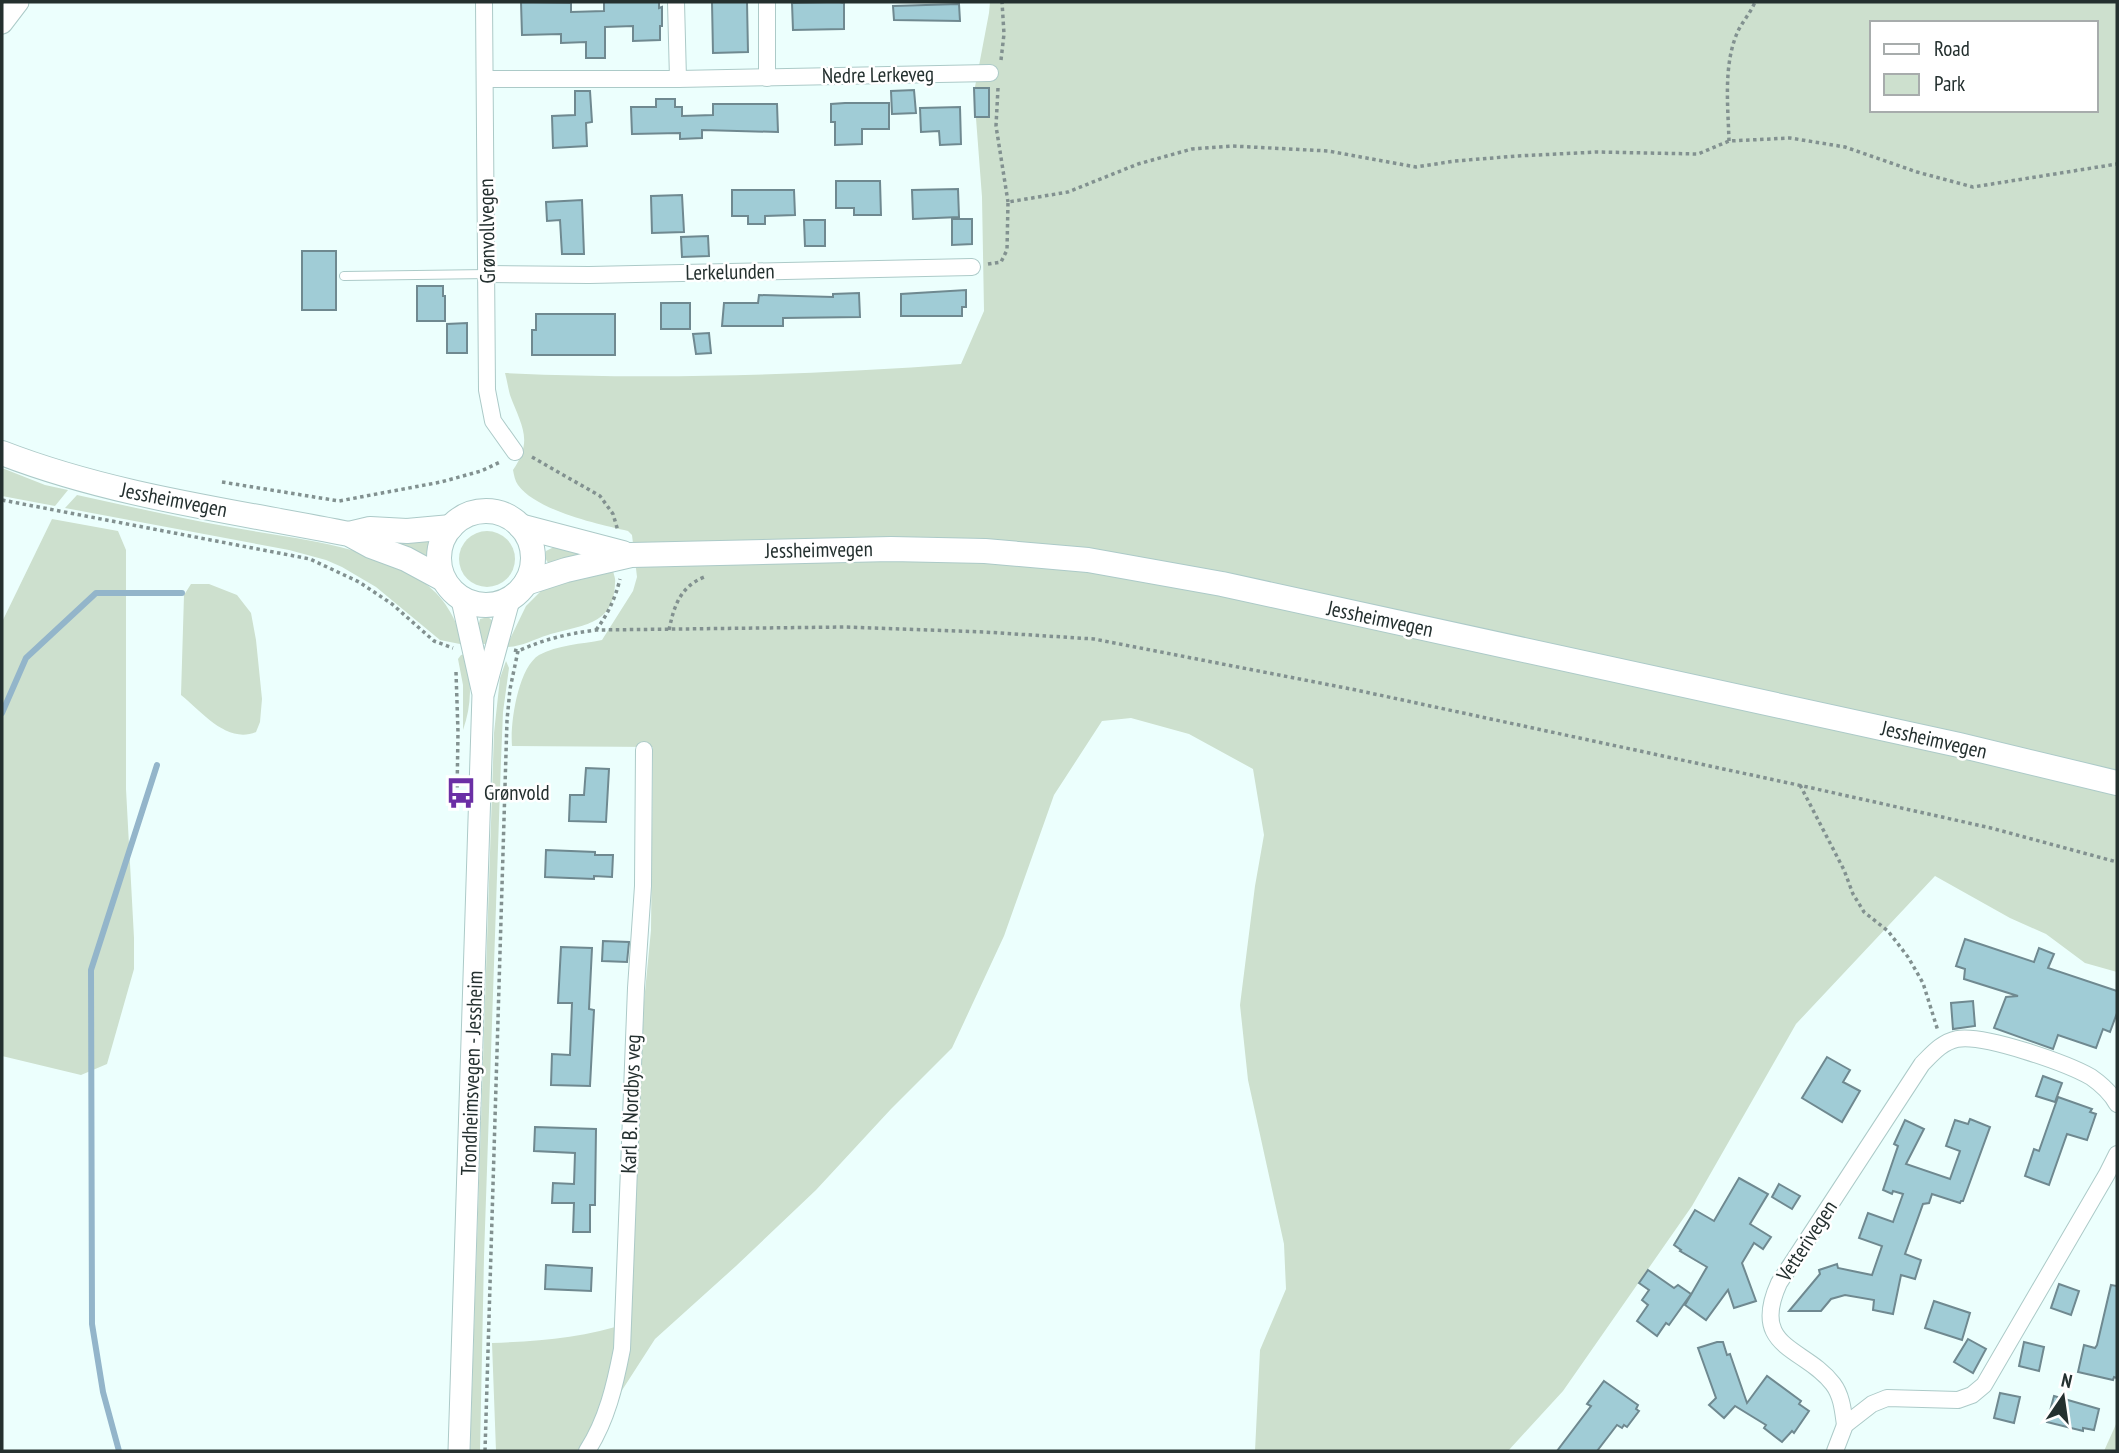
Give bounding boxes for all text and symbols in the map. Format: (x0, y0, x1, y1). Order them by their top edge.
legend (1870, 21, 2098, 112)
text: Road (1934, 35, 1970, 62)
street label: Nedre Lerkeveg (822, 60, 934, 89)
text: Park (1934, 70, 1965, 97)
street label: Grønvollvegen (472, 178, 501, 284)
street label: Lerkelunden (685, 257, 775, 286)
street label: Jessheimvegen (118, 476, 230, 523)
street label: Jessheimvegen (764, 535, 873, 564)
street label: Jessheimvegen (1324, 594, 1436, 643)
street label: Jessheimvegen (1878, 714, 1990, 765)
bus stop icon: Grønvold (444, 776, 478, 810)
place label: Grønvold (484, 779, 550, 806)
street label: Trondheimsvegen - Jessheim (454, 970, 489, 1176)
street label: Karl B. Nordbys veg (615, 1034, 646, 1174)
street label: Vetterivegen (1770, 1195, 1843, 1287)
north arrow (2028, 1362, 2098, 1432)
text: N (2059, 1368, 2075, 1393)

